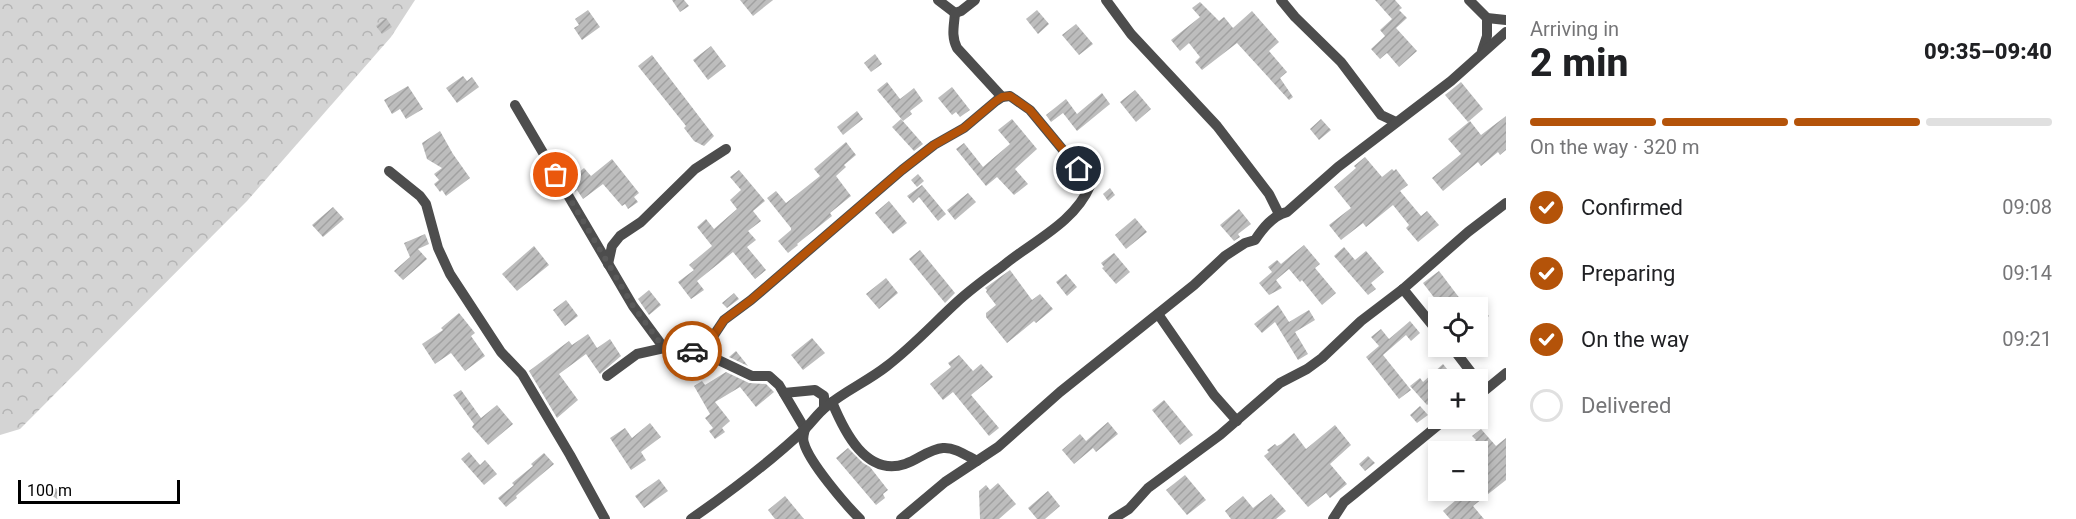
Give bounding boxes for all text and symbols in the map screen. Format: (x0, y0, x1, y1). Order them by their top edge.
text: Arriving in (1530, 17, 1619, 41)
text: 09:35–09:40 (1924, 39, 2052, 64)
text: 2 min (1530, 40, 1628, 86)
text: On the way · 320 m (1530, 135, 1699, 159)
pin (1053, 143, 1104, 194)
pin (530, 149, 581, 200)
icon: home (1062, 152, 1095, 185)
icon: bag (539, 158, 572, 191)
icon: check (1530, 191, 1563, 224)
text: Confirmed (1581, 195, 1683, 220)
text: 09:08 (2002, 195, 2052, 219)
icon: check (1530, 257, 1563, 290)
text: Preparing (1581, 261, 1675, 286)
text: 09:14 (2002, 261, 2052, 285)
map controls (1428, 297, 1488, 501)
button: locate (1428, 297, 1488, 357)
courier (662, 321, 722, 381)
icon: check (1530, 323, 1563, 356)
text: On the way (1581, 327, 1689, 352)
text: 09:21 (2002, 327, 2052, 351)
icon: car (676, 335, 709, 368)
button: + (1428, 369, 1488, 429)
text: Delivered (1581, 393, 1671, 418)
button: − (1428, 441, 1488, 501)
scale bar (18, 477, 180, 504)
text: 100 m (27, 481, 72, 500)

